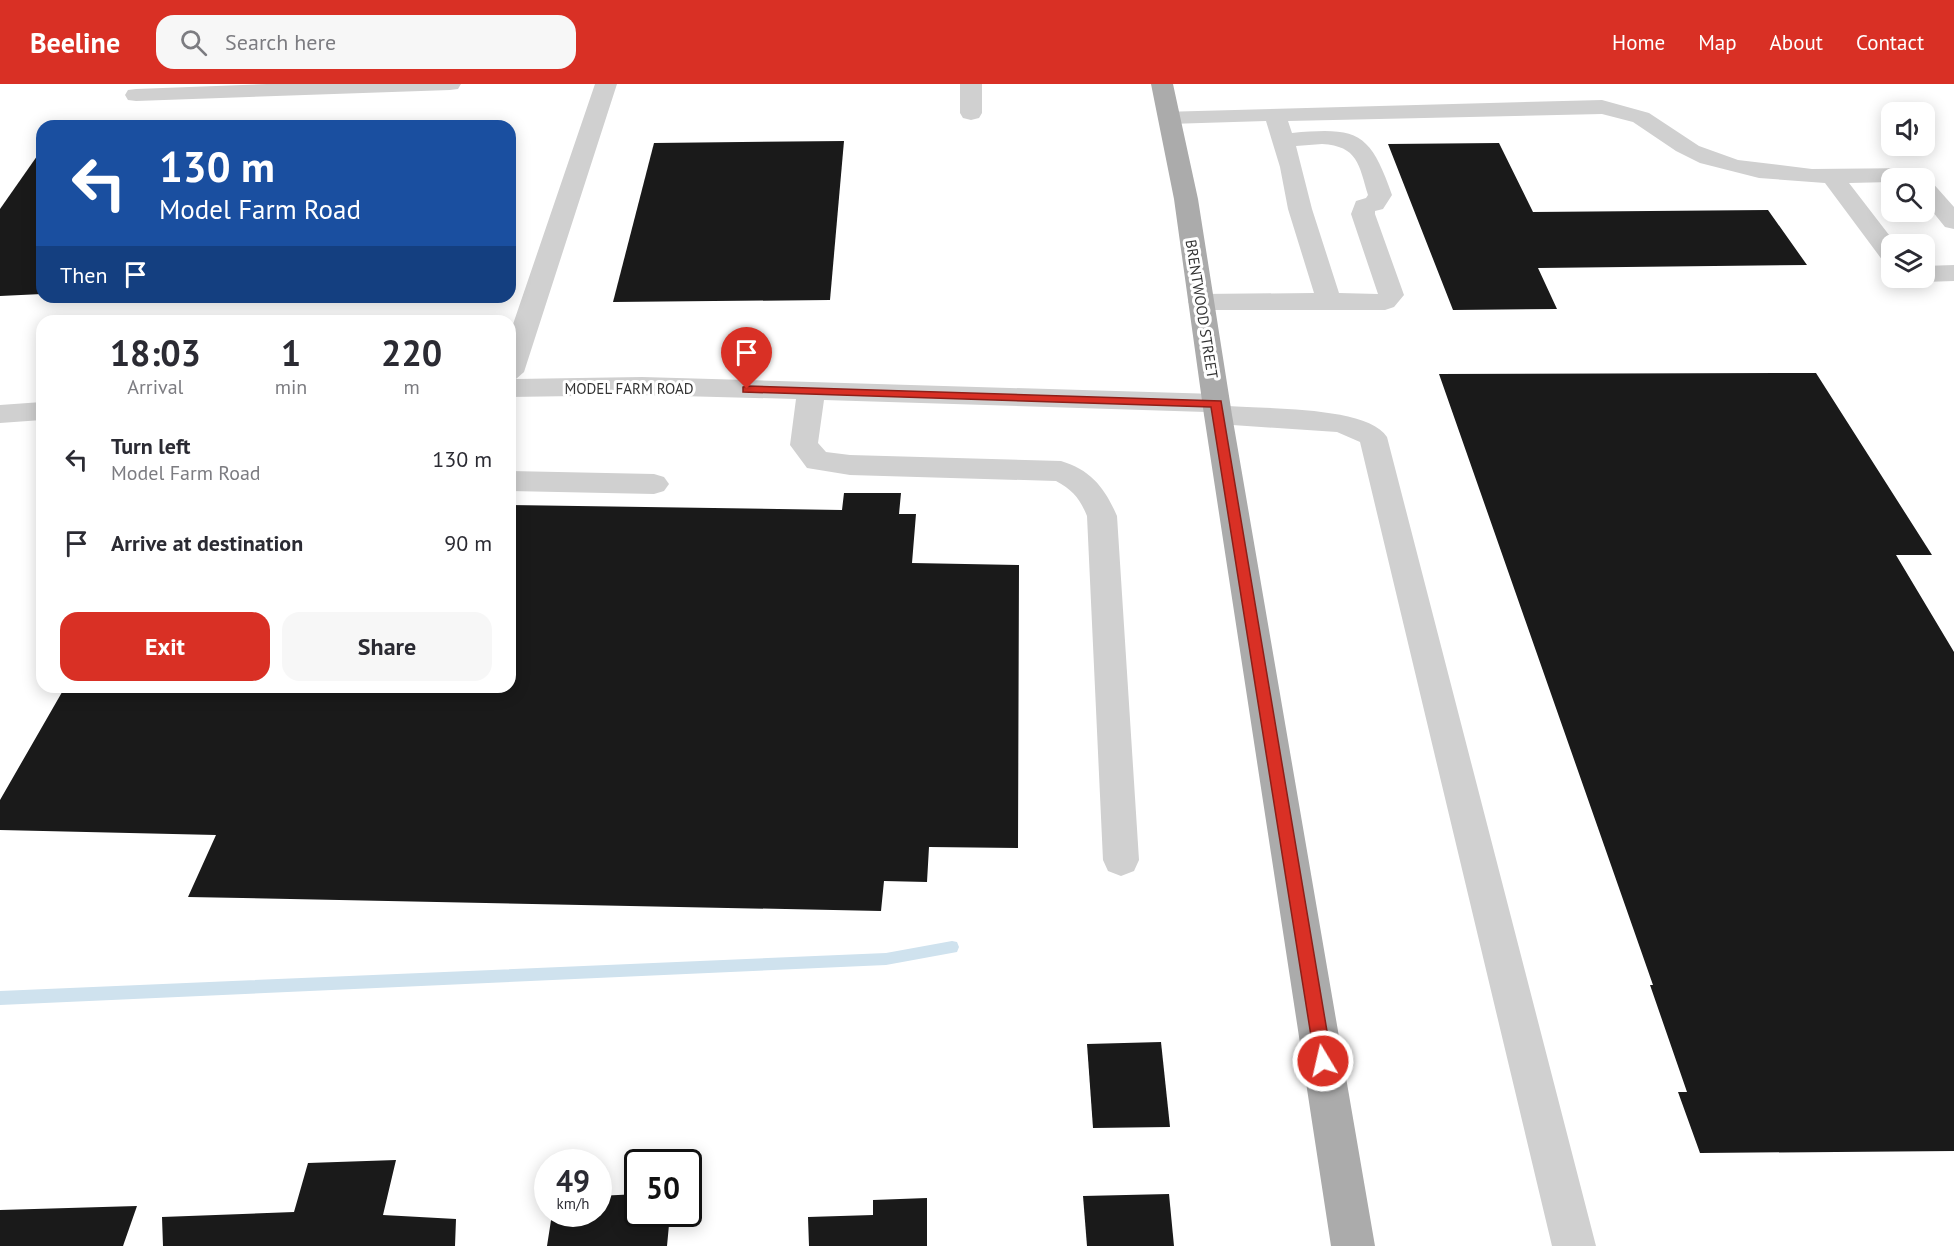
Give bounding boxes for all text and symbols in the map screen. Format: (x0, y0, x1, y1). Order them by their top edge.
search box (156, 15, 576, 69)
text: Beeline (30, 24, 120, 61)
icon: search (177, 26, 210, 59)
text: Search here (225, 28, 336, 56)
text: Home (1612, 29, 1665, 56)
text: Map (1698, 29, 1737, 56)
text: About (1770, 29, 1823, 56)
text: Contact (1856, 29, 1924, 56)
map controls (1881, 102, 1935, 288)
button: sound (1881, 102, 1935, 156)
text: 130 m (159, 139, 275, 194)
icon: left (60, 144, 138, 222)
button: search (1881, 168, 1935, 222)
text: Model Farm Road (159, 192, 361, 226)
button: layers (1881, 234, 1935, 288)
street label: BRENTWOOD STREET (1182, 238, 1222, 380)
icon: arrive (119, 258, 152, 291)
text: Then (60, 261, 107, 289)
pin (721, 327, 772, 389)
text: 18:03 (110, 329, 201, 376)
text: 1 (281, 329, 301, 376)
text: 220 (381, 329, 442, 376)
icon: arrive (730, 336, 763, 369)
text: Arrival (127, 374, 183, 400)
text: min (275, 374, 307, 400)
text: m (404, 374, 420, 400)
street label: MODEL FARM ROAD (564, 379, 694, 398)
text: Turn left (111, 432, 191, 460)
icon: left (60, 443, 93, 476)
text: 130 m (432, 445, 492, 473)
text: Model Farm Road (111, 460, 261, 486)
icon: arrive (60, 527, 93, 560)
text: Arrive at destination (111, 529, 303, 557)
text: 90 m (444, 529, 492, 557)
button: Exit (60, 612, 270, 681)
button: Share (282, 612, 492, 681)
position arrow (1291, 1029, 1355, 1093)
speed limit sign: 50 (624, 1149, 702, 1227)
text: 49 (556, 1161, 590, 1200)
text: km/h (557, 1194, 589, 1213)

